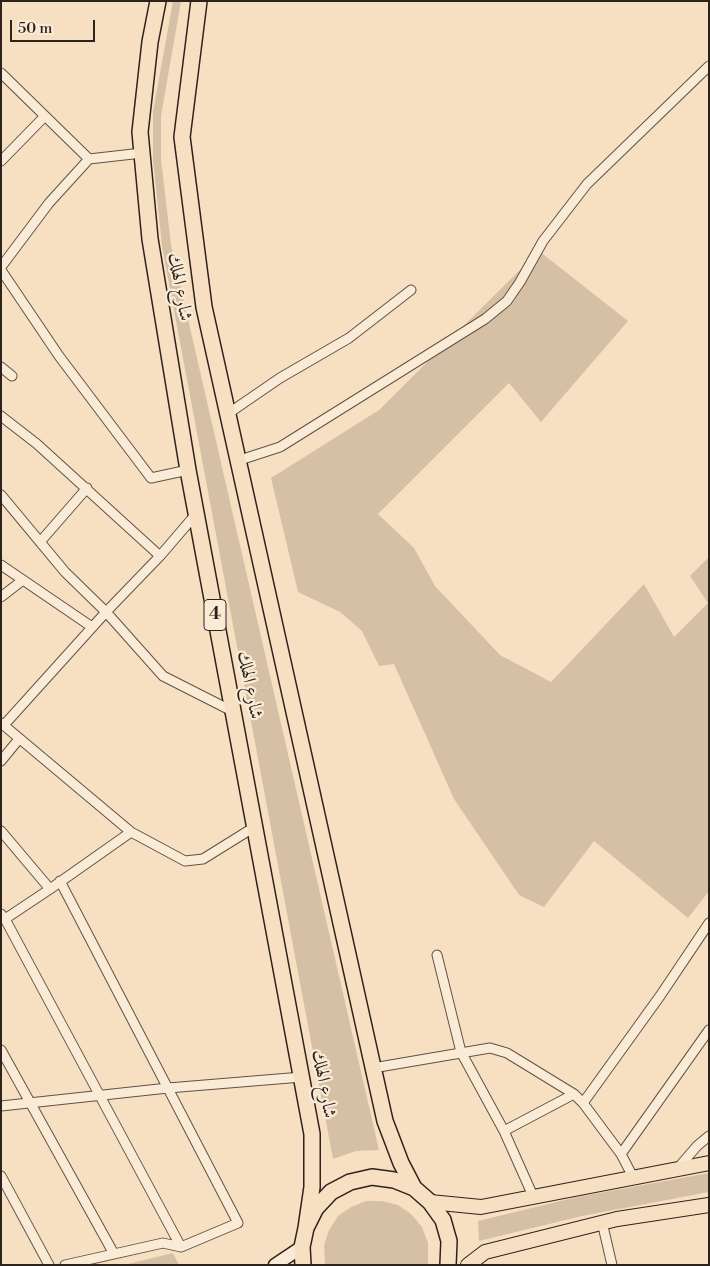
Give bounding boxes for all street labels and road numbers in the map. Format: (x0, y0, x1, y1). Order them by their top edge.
street label: شارع الهلك (162, 251, 196, 323)
road number: 4 (204, 600, 226, 630)
street label: شارع الهلك (231, 649, 267, 721)
street label: شارع الهلك (306, 1048, 340, 1120)

